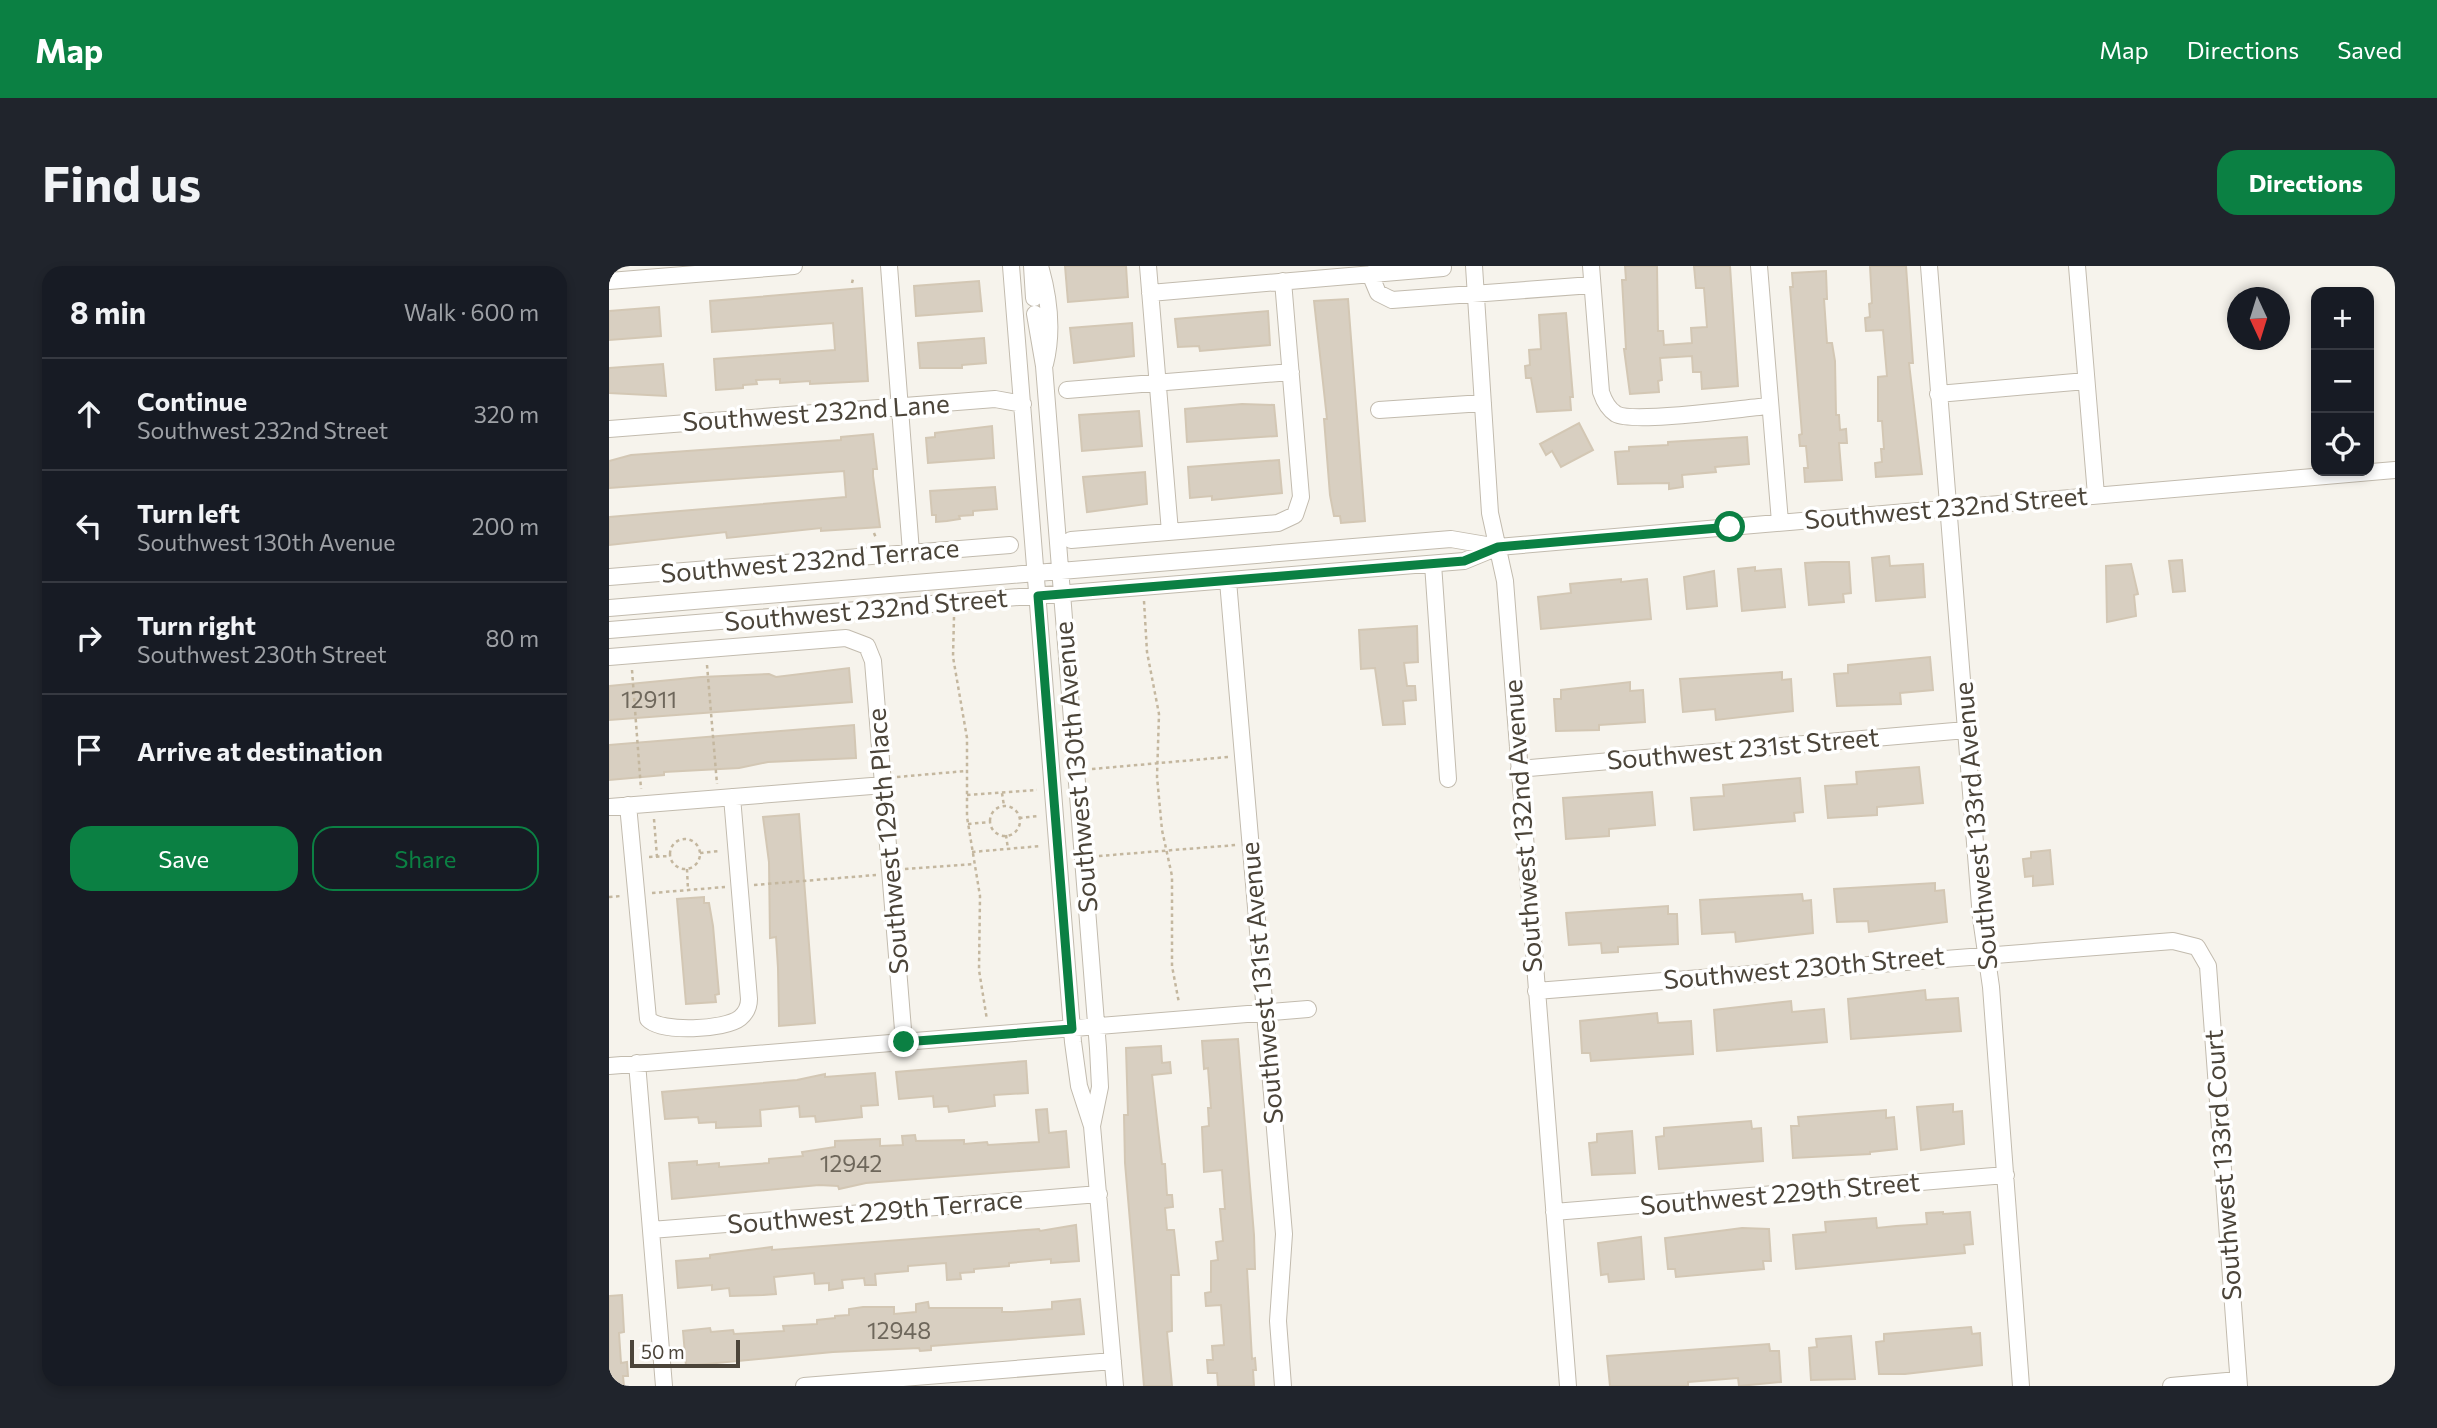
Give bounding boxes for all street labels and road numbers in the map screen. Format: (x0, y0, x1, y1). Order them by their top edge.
street label: Southwest 232nd Lane (681, 387, 950, 436)
street label: Southwest 232nd Street (1803, 479, 2089, 534)
street label: Southwest 232nd Terrace (659, 531, 960, 588)
street label: Southwest 232nd Street (723, 581, 1009, 636)
street label: Southwest 130th Avenue (1046, 620, 1103, 914)
street label: Southwest 132nd Avenue (1496, 678, 1547, 974)
street label: Southwest 133rd Avenue (1946, 681, 2003, 972)
street label: Southwest 129th Place (859, 707, 914, 975)
street label: Southwest 231st Street (1605, 720, 1880, 775)
street label: Southwest 131st Avenue (1233, 841, 1288, 1126)
street label: Southwest 230th Street (1662, 939, 1946, 994)
street label: Southwest 133rd Court (2197, 1029, 2246, 1302)
street label: Southwest 229th Street (1639, 1165, 1921, 1220)
street label: Southwest 229th Terrace (726, 1182, 1024, 1239)

